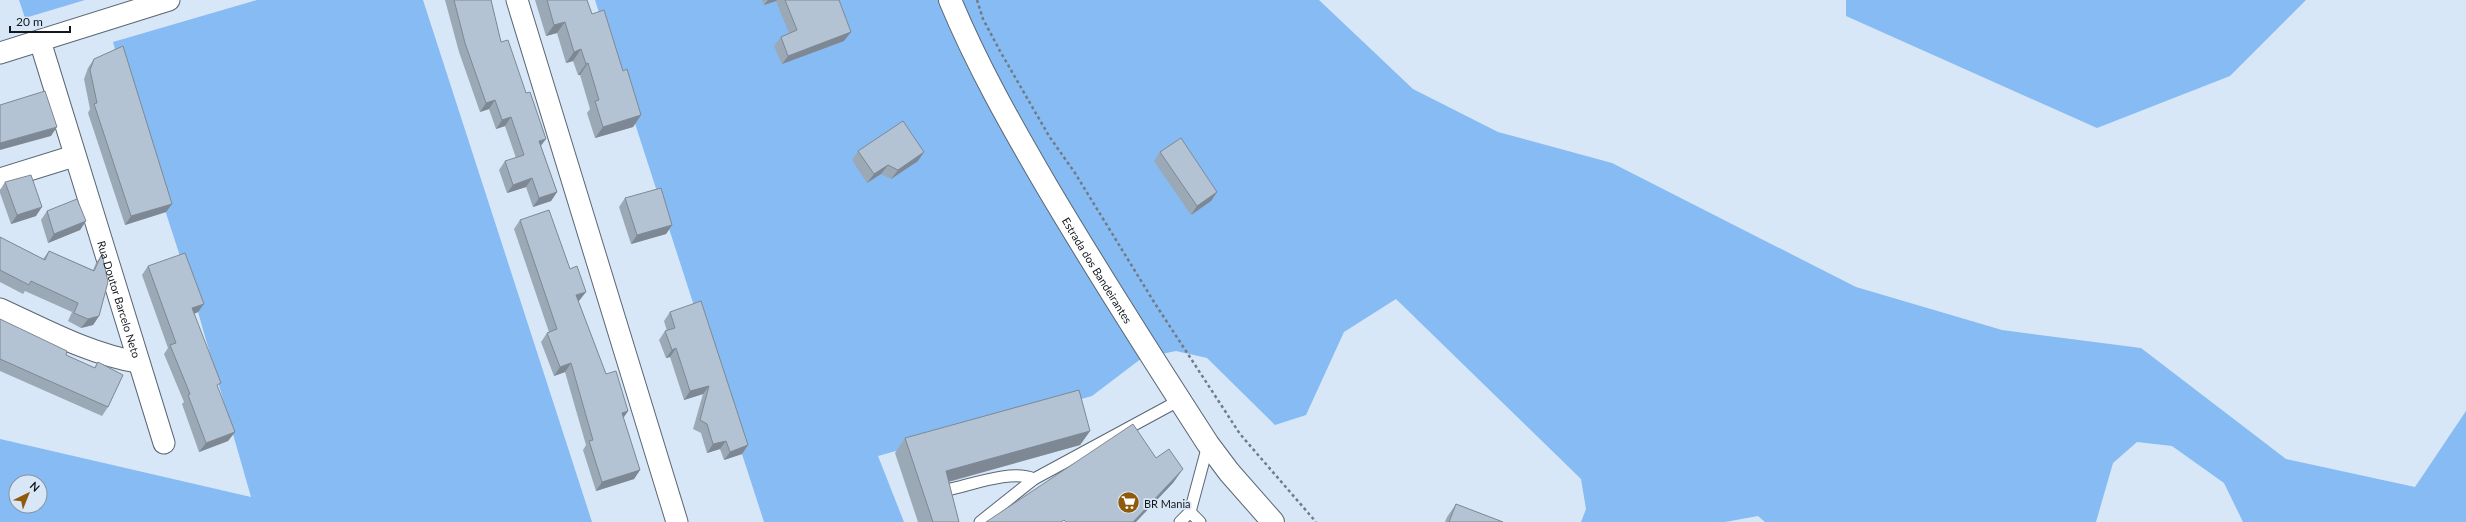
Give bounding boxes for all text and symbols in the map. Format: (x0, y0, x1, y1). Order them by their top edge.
scale bar (10, 8, 70, 34)
text: 20 m (16, 14, 43, 29)
street label: Estrada dos Bandeirantes (1060, 215, 1135, 326)
street label: Rua Doutor Barcelo Neto (95, 239, 144, 359)
north arrow (8, 474, 48, 514)
text: N (28, 479, 43, 494)
supermarket icon: BR Mania (1115, 490, 1141, 516)
place label: BR Mania (1144, 497, 1191, 510)

